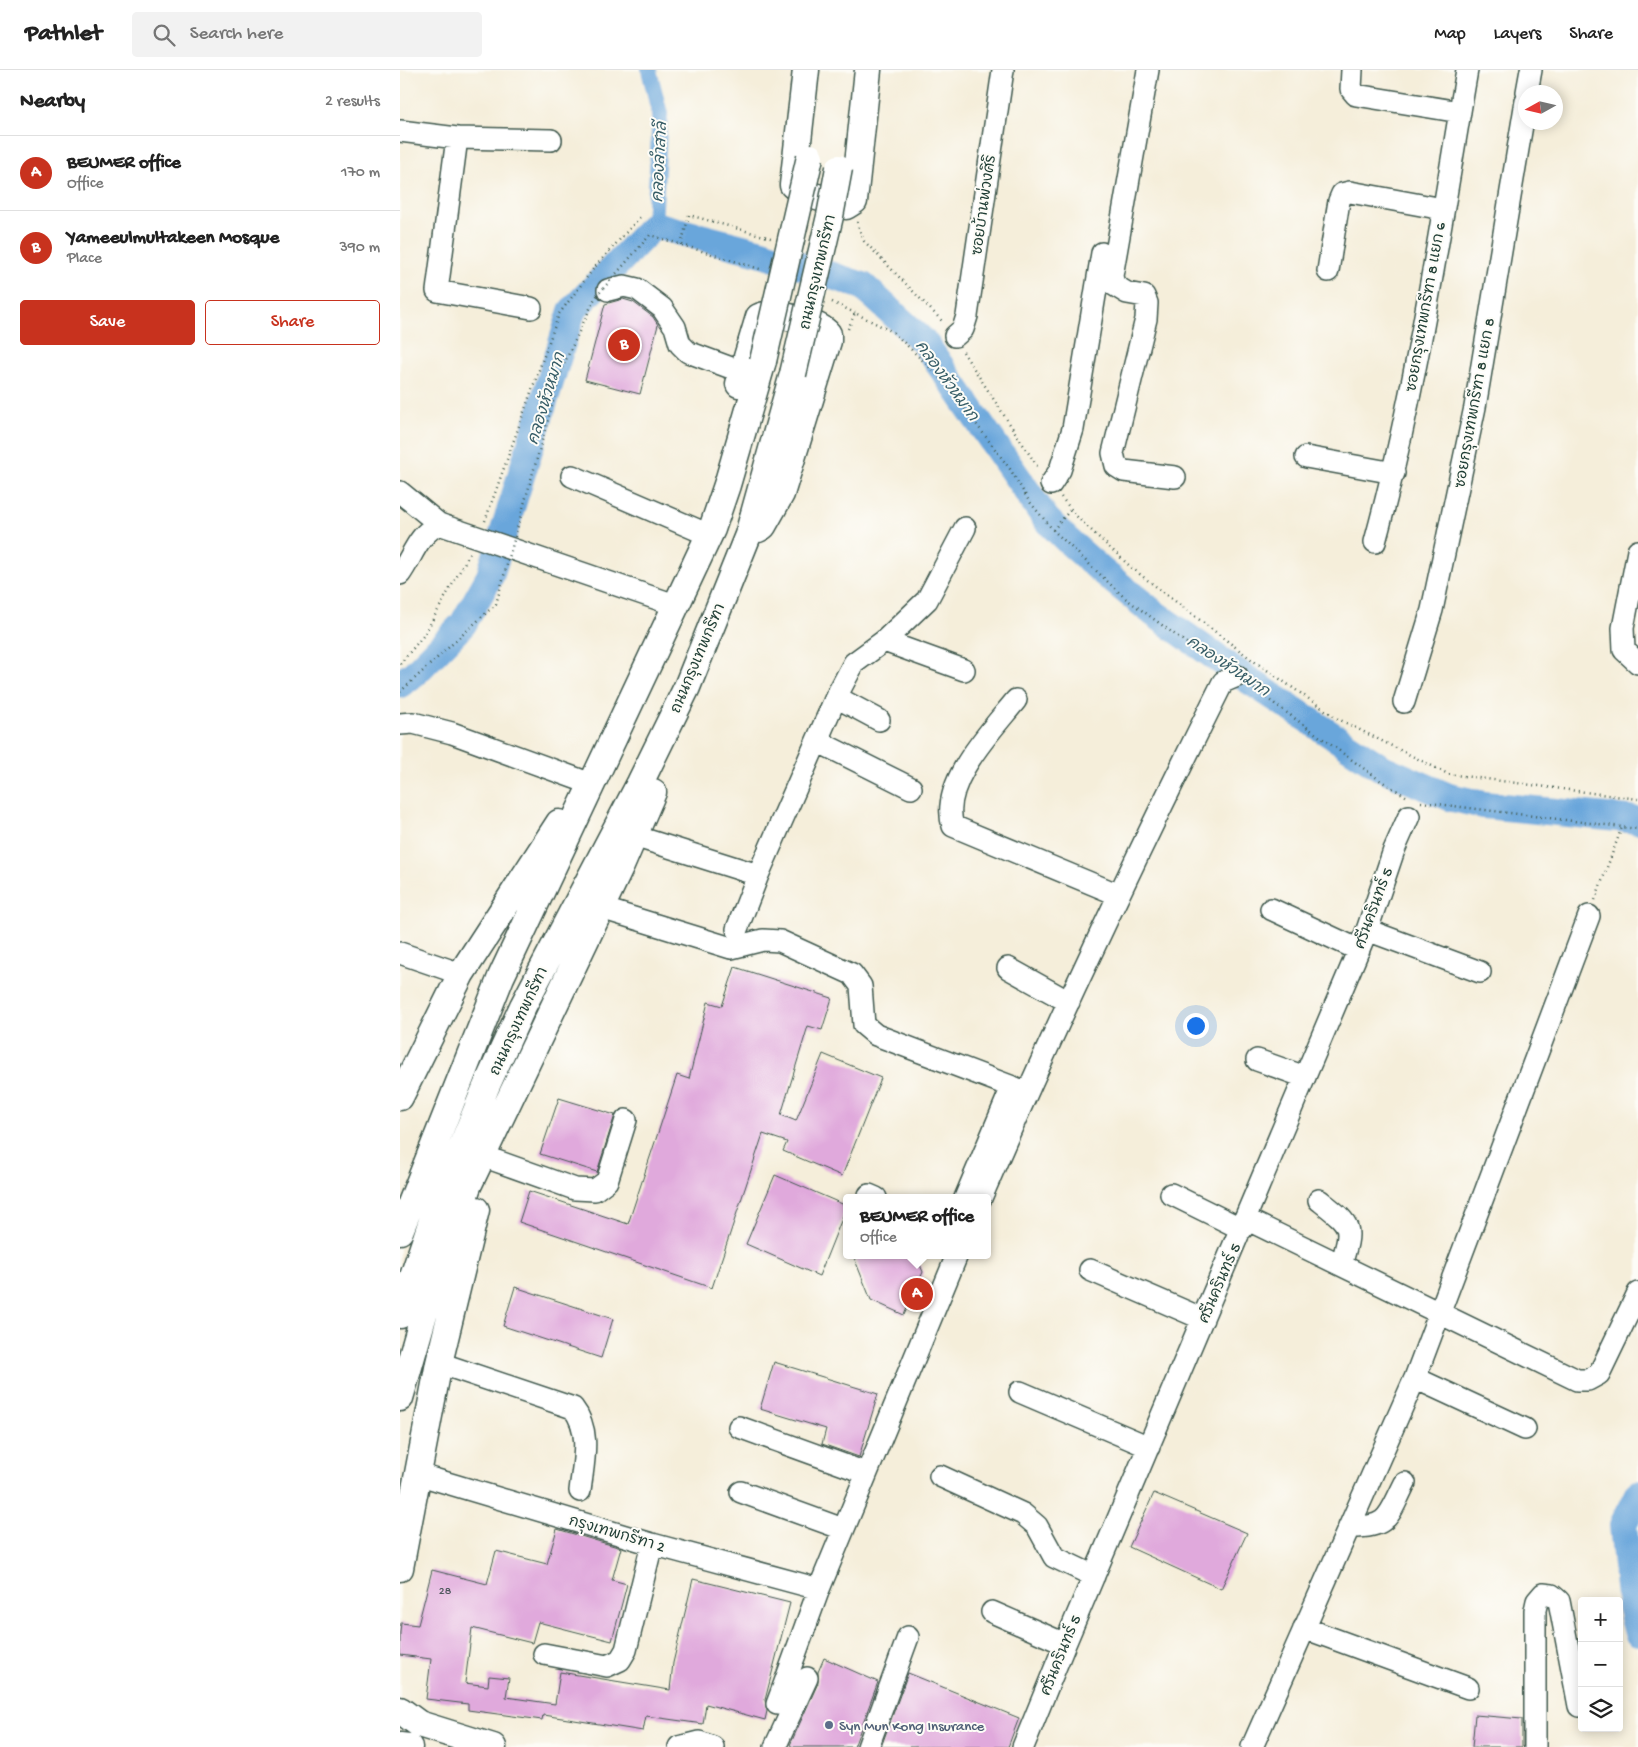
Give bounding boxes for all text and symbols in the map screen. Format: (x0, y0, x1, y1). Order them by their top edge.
search box (132, 12, 482, 57)
text: Pathlet (25, 20, 102, 49)
icon: search (150, 21, 178, 49)
text: Search here (190, 23, 283, 46)
text: Map (1434, 24, 1466, 45)
text: Layers (1494, 24, 1541, 45)
text: Share (1569, 24, 1613, 45)
north arrow (1518, 85, 1563, 130)
text: Nearby (20, 90, 85, 115)
text: 2 results (325, 93, 380, 112)
water label: คลองลำสาลี (646, 118, 673, 203)
text: BEUMER office (67, 152, 181, 175)
street label: ซอยบ้านพ่วงศิริ (966, 153, 1001, 257)
text: A (31, 164, 41, 183)
text: 170 m (341, 164, 380, 183)
text: Office (67, 175, 104, 194)
street label: ถนนกรุงเทพกรีฑา (795, 213, 841, 332)
street label: ซอยกรุงเทพกรีฑา 8 แยก 6 (1401, 221, 1451, 393)
text: Yameeulmultakeen Mosque (67, 227, 279, 250)
text: B (32, 239, 40, 258)
text: 390 m (339, 239, 380, 258)
text: Place (67, 250, 102, 269)
button: Save (20, 300, 195, 345)
button: Share (205, 300, 380, 345)
street label: ซอยกรุงเทพกรีฑา 8 แยก 8 (1450, 317, 1500, 490)
pin: B (608, 326, 640, 364)
water label: คลองหัวหมาก (910, 336, 984, 427)
water label: คลองหัวหมาก (523, 349, 572, 447)
street label: ถนนกรุงเทพกรีฑา (666, 600, 730, 716)
water label: คลองหัวหมาก (1182, 631, 1274, 703)
street label: ศรีนครินทร์ 5 (1349, 865, 1398, 952)
street label: ถนนกรุงเทพกรีฑา (485, 964, 553, 1079)
your location (1183, 1013, 1209, 1039)
popup (843, 1194, 991, 1259)
text: BEUMER office (860, 1206, 974, 1229)
text: Office (860, 1229, 897, 1248)
street label: ศรีนครินทร์ 5 (1193, 1240, 1246, 1326)
pin: A (901, 1275, 933, 1313)
street label: กรุงเทพกรีฑา 2 (566, 1511, 667, 1557)
house number: 28 (439, 1585, 452, 1599)
map controls (1578, 1597, 1623, 1732)
button: + (1578, 1597, 1623, 1642)
street label: ศรีนครินทร์ 5 (1035, 1612, 1086, 1699)
button: − (1578, 1642, 1623, 1687)
button: layers (1578, 1687, 1623, 1732)
place label: Syn Mun Kong Insurance (839, 1718, 985, 1736)
marker: Syn Mun Kong Insurance (823, 1719, 835, 1731)

